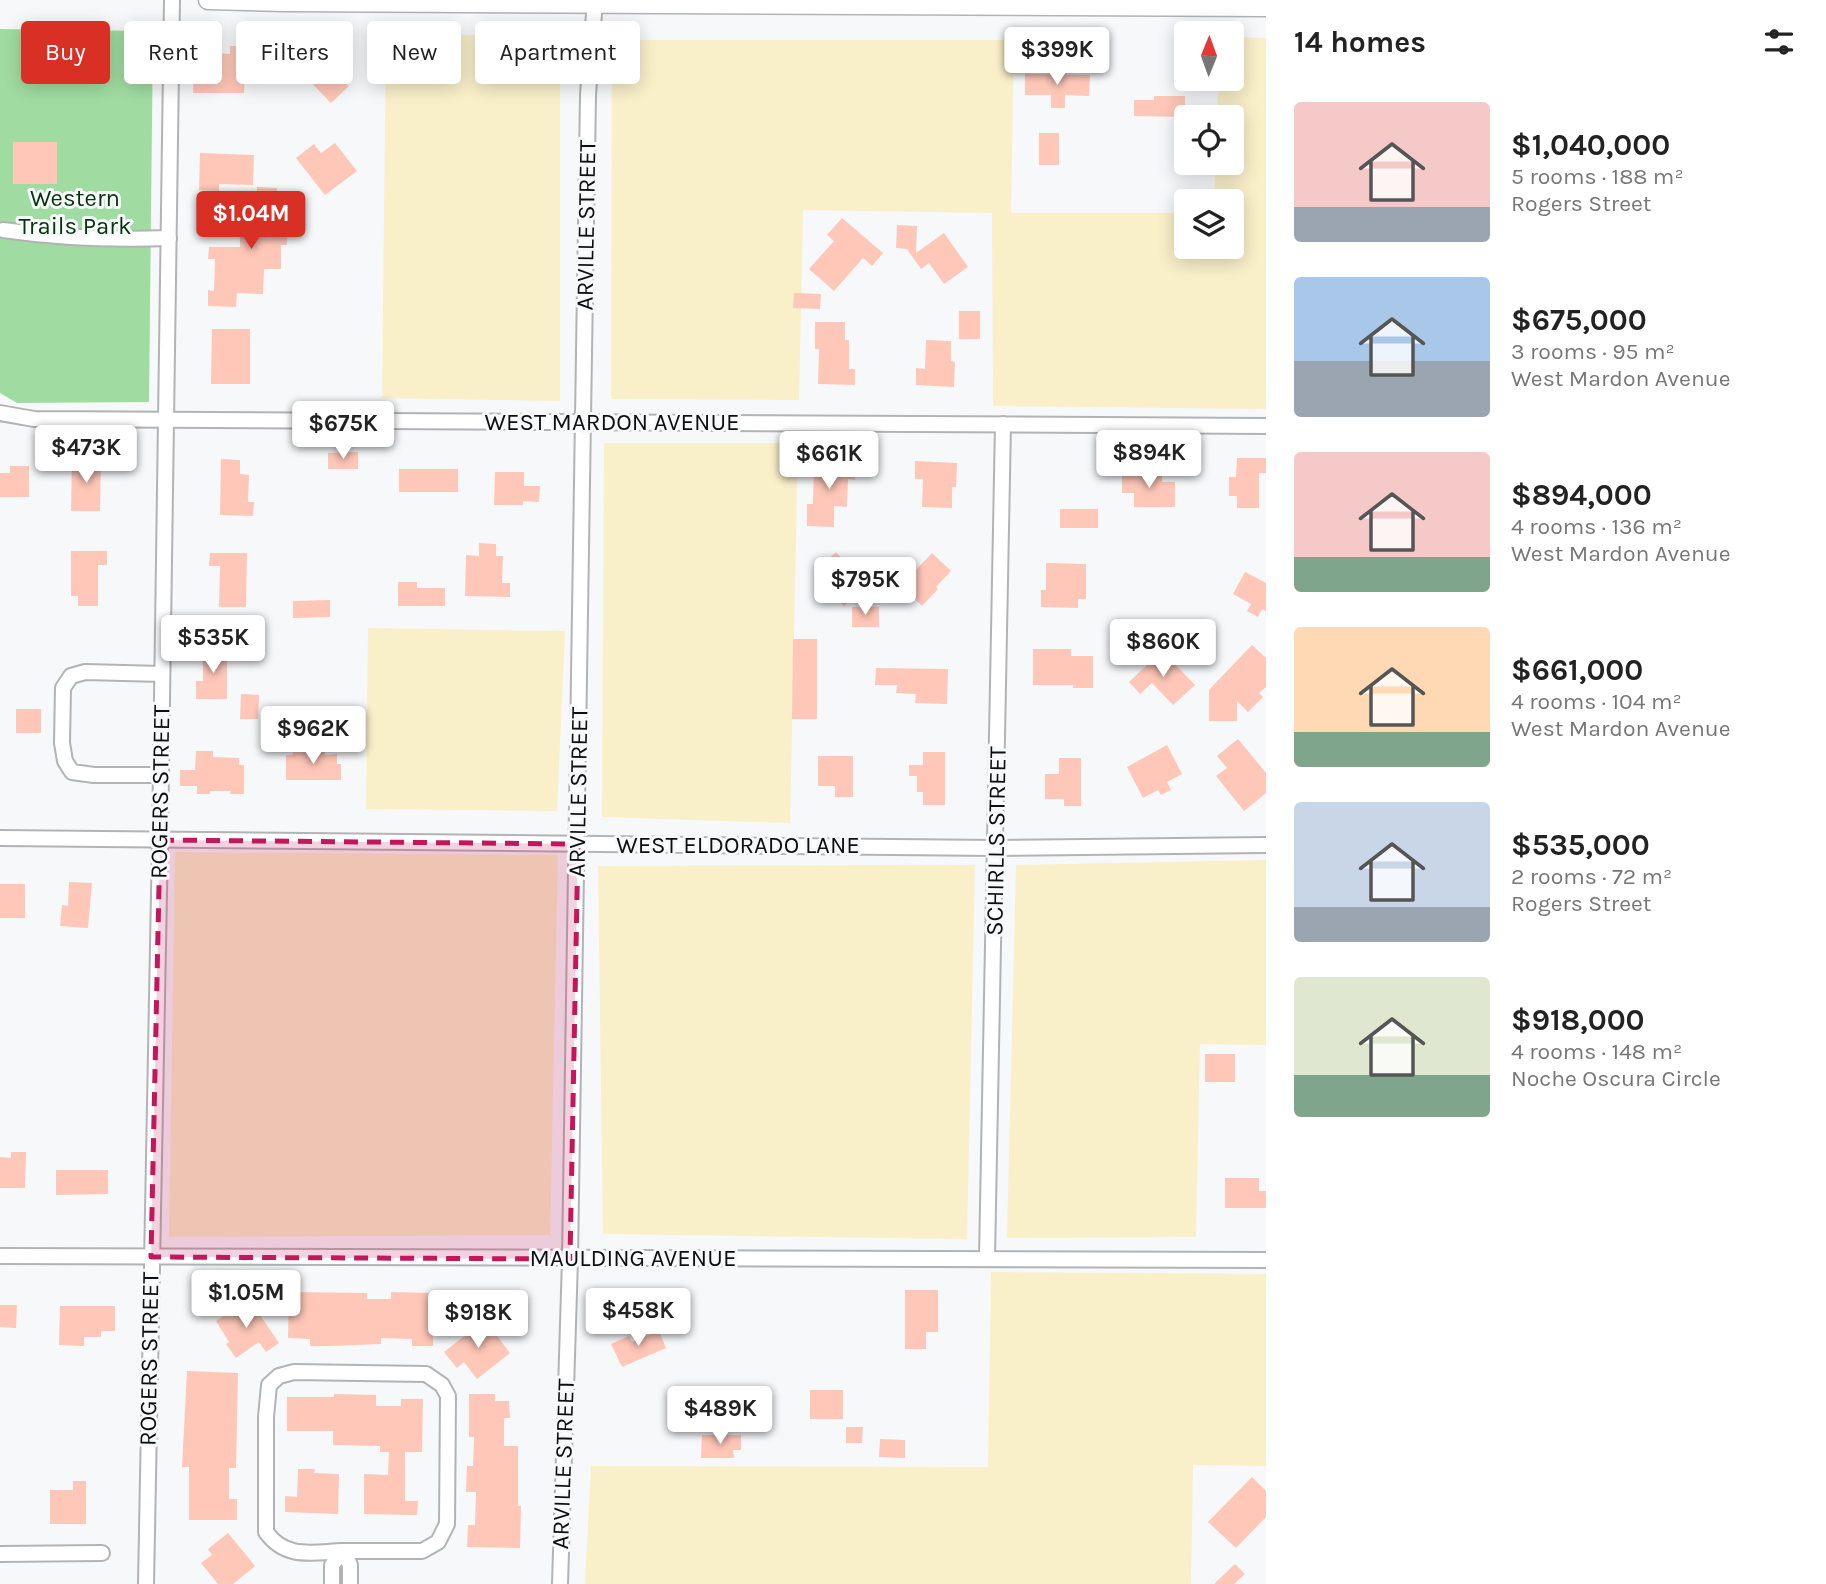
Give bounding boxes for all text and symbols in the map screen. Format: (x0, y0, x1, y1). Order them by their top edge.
chip: Buy (21, 21, 110, 84)
chip: Rent (124, 21, 222, 84)
chip: Filters (236, 21, 353, 84)
chip: New (367, 21, 461, 84)
chip: Apartment (475, 21, 640, 84)
north arrow (1174, 21, 1244, 91)
map controls (1174, 21, 1244, 259)
icon: filters (1760, 23, 1798, 61)
text: 14 homes (1294, 24, 1426, 60)
pin: $399K (1008, 28, 1106, 87)
text: $399K (1020, 36, 1094, 63)
button: locate (1174, 105, 1244, 175)
text: $1,040,000 (1511, 127, 1670, 163)
icon: home (1350, 130, 1434, 214)
street label: ARVILLE STREET (571, 139, 601, 311)
text: 5 rooms · 188 m² (1511, 163, 1684, 190)
park label: Western Trails Park (18, 184, 132, 240)
button: layers (1174, 189, 1244, 259)
text: Rogers Street (1511, 190, 1651, 217)
pin: $1.04M (194, 191, 308, 251)
text: $1.04M (212, 200, 290, 227)
text: $675,000 (1511, 302, 1647, 338)
icon: home (1350, 305, 1434, 389)
text: 3 rooms · 95 m² (1511, 338, 1675, 365)
text: West Mardon Avenue (1511, 365, 1731, 392)
pin: $675K (294, 402, 392, 461)
street label: WEST MARDON AVENUE (484, 408, 740, 436)
text: $675K (308, 410, 378, 437)
pin: $473K (37, 426, 135, 485)
pin: $894K (1100, 430, 1198, 490)
pin: $661K (780, 432, 878, 491)
text: $473K (51, 434, 121, 461)
text: $894K (1112, 439, 1186, 466)
text: $661K (795, 440, 863, 467)
text: $894,000 (1511, 477, 1652, 513)
icon: home (1350, 480, 1434, 564)
text: 4 rooms · 136 m² (1511, 513, 1682, 540)
text: West Mardon Avenue (1511, 540, 1731, 567)
pin: $795K (816, 558, 914, 617)
text: $795K (830, 566, 900, 593)
pin: $535K (164, 616, 262, 675)
pin: $860K (1114, 620, 1212, 679)
text: $535K (177, 624, 249, 651)
text: $860K (1126, 628, 1200, 655)
text: $661,000 (1511, 652, 1643, 688)
icon: home (1350, 655, 1434, 739)
text: 4 rooms · 104 m² (1511, 688, 1682, 715)
street label: ROGERS STREET (144, 705, 176, 879)
pin: $962K (264, 706, 362, 766)
street label: ARVILLE STREET (563, 706, 593, 878)
text: $962K (277, 715, 349, 742)
text: West Mardon Avenue (1511, 715, 1731, 742)
street label: SCHIRLLS STREET (980, 746, 1012, 936)
text: $535,000 (1511, 827, 1650, 863)
icon: home (1350, 830, 1434, 914)
street label: WEST ELDORADO LANE (616, 831, 860, 859)
text: 2 rooms · 72 m² (1511, 863, 1672, 890)
text: Rogers Street (1511, 890, 1651, 917)
text: $918,000 (1511, 1002, 1645, 1038)
icon: home (1350, 1005, 1434, 1089)
text: 4 rooms · 148 m² (1511, 1038, 1682, 1065)
text: Noche Oscura Circle (1511, 1065, 1721, 1092)
street label: MAULDING AVENUE (530, 1244, 736, 1272)
pin: $1.05M (189, 1270, 303, 1330)
street label: ROGERS STREET (133, 1272, 165, 1446)
text: $1.05M (207, 1279, 285, 1306)
pin: $458K (589, 1288, 687, 1348)
pin: $918K (429, 1290, 527, 1350)
text: $458K (602, 1297, 674, 1324)
text: $918K (444, 1299, 512, 1326)
street label: ARVILLE STREET (546, 1378, 580, 1550)
pin: $489K (671, 1386, 769, 1446)
text: $489K (683, 1395, 757, 1422)

